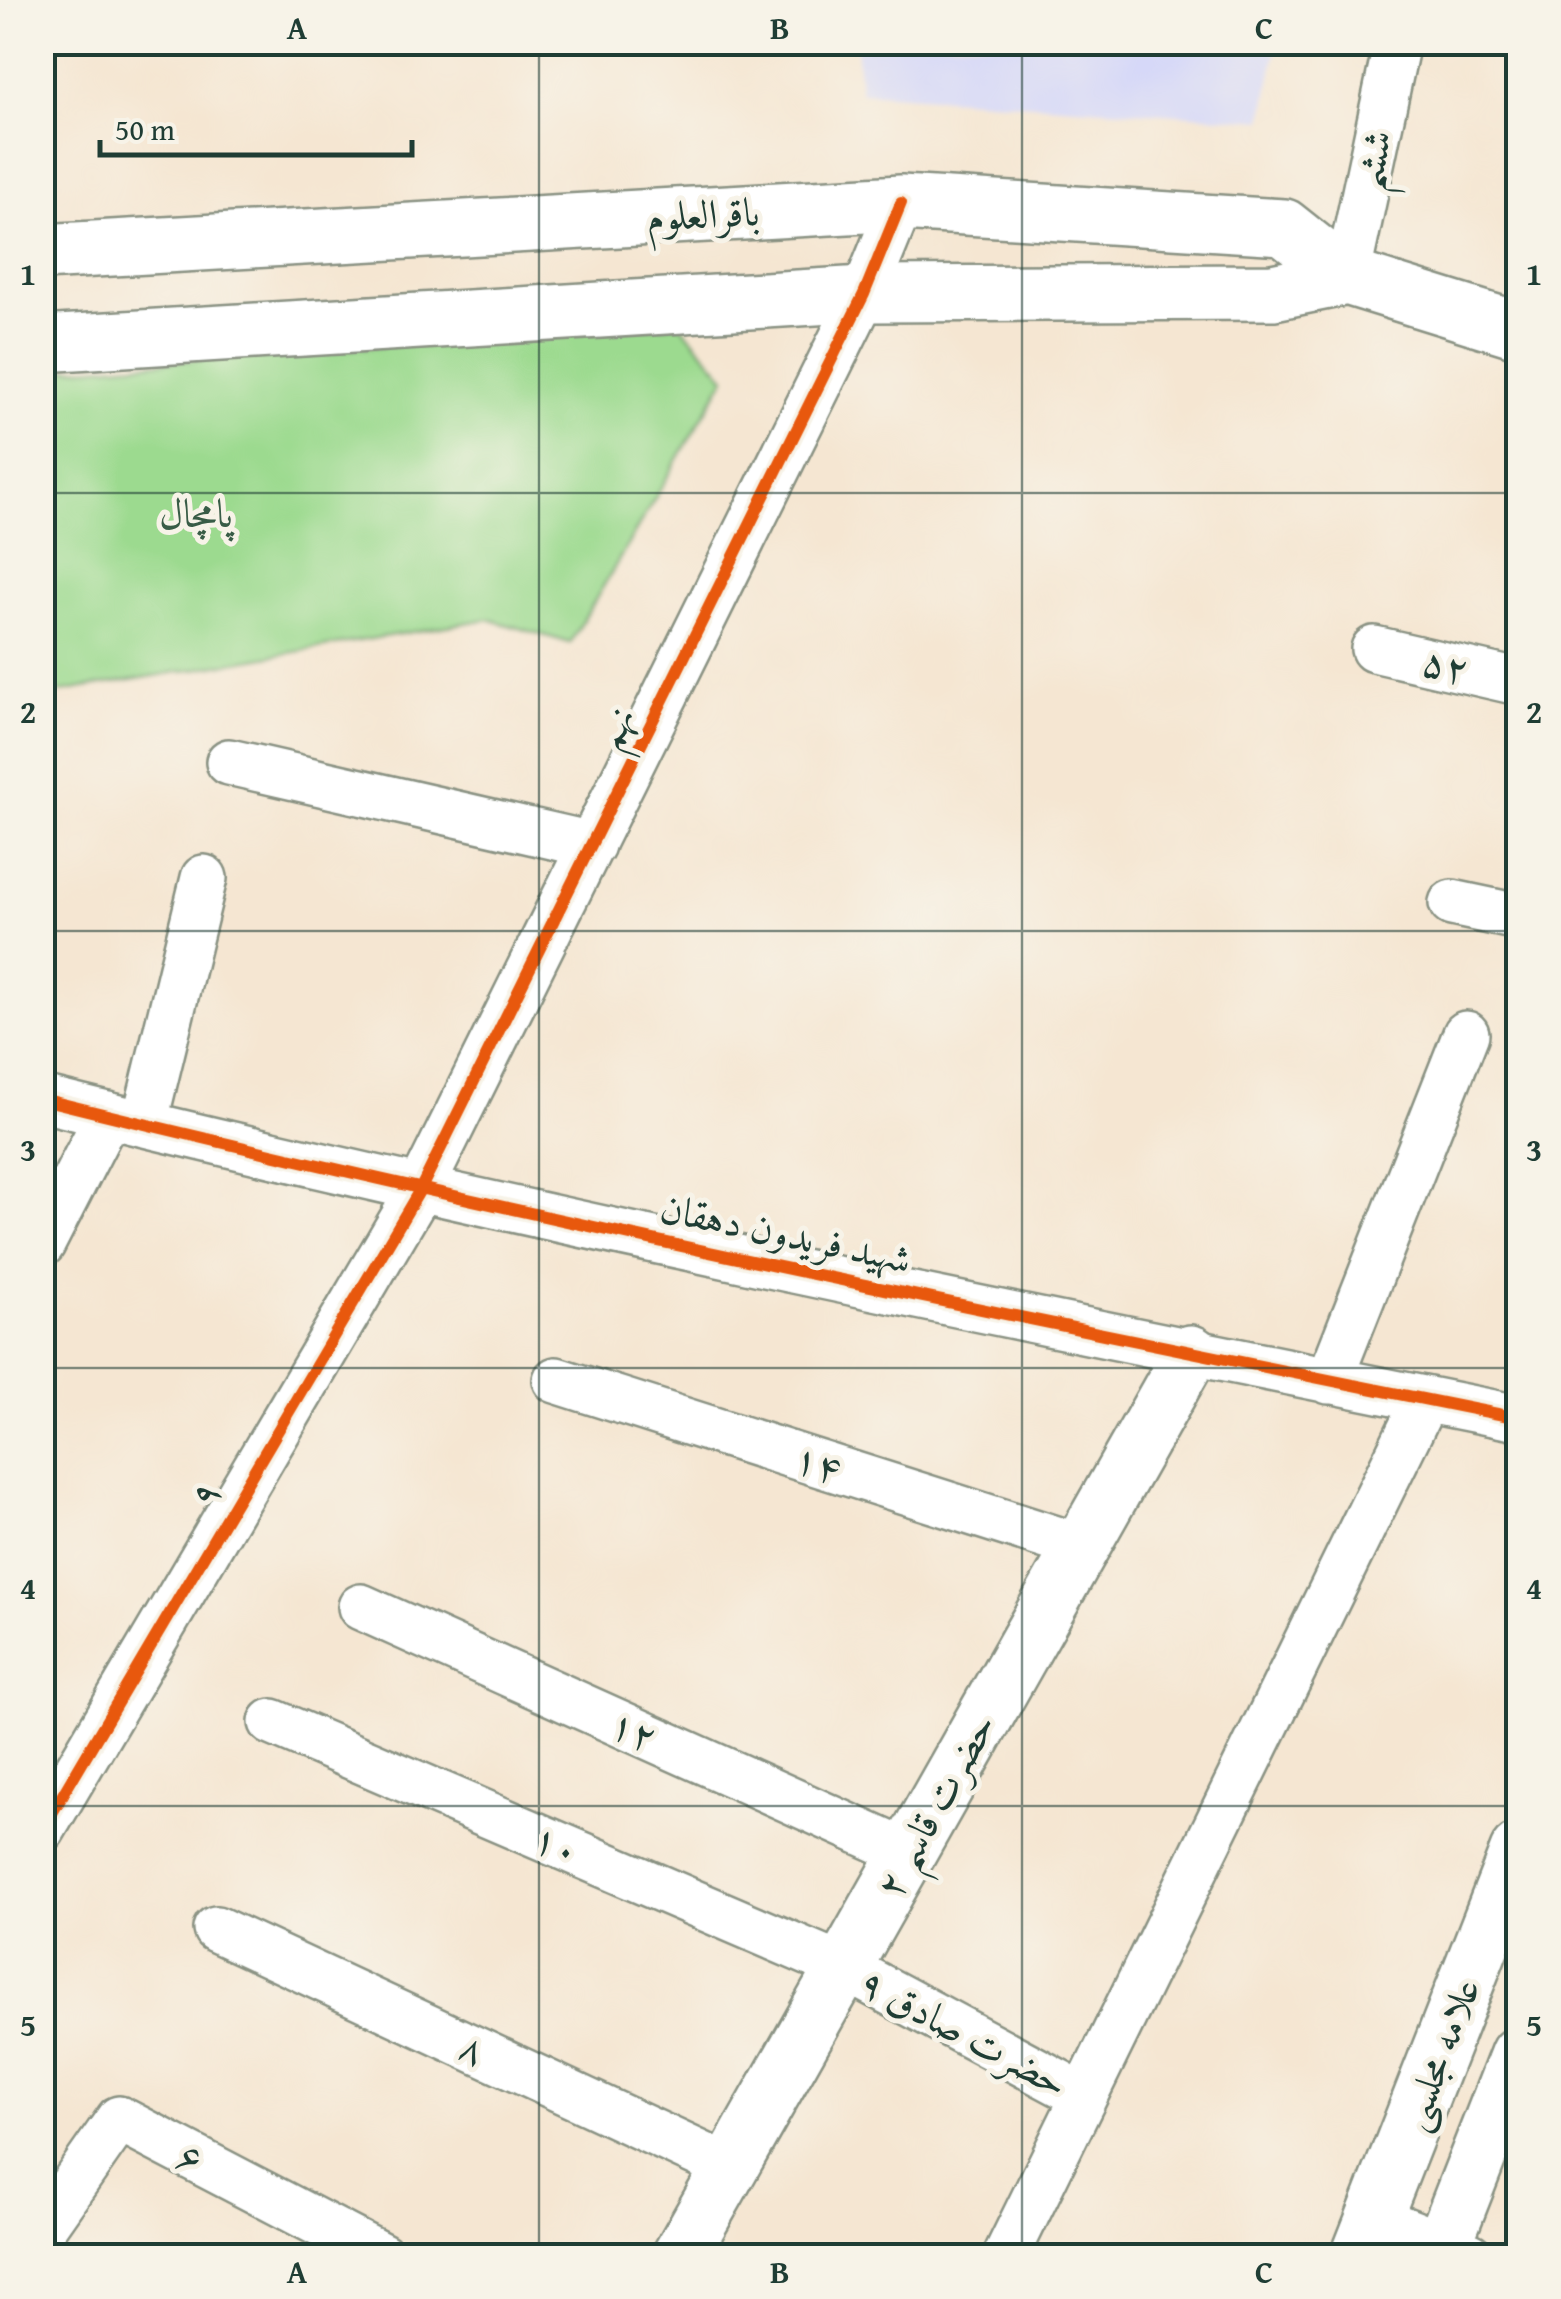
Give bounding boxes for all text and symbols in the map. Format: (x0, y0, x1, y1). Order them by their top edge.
text: A (287, 4, 308, 51)
text: B (770, 4, 790, 51)
text: C (1255, 4, 1273, 51)
scale bar (100, 95, 412, 157)
text: 50 m (115, 107, 175, 151)
street label: ششم (1336, 124, 1417, 198)
street label: باقرالعلوم (645, 181, 762, 252)
text: 1 (20, 250, 36, 297)
text: 1 (1526, 250, 1542, 297)
park label: پامچال (159, 483, 236, 542)
street label: ۵۲ (1417, 631, 1476, 699)
text: 2 (20, 688, 36, 735)
text: 2 (1526, 688, 1542, 735)
street label: نهم (578, 695, 657, 763)
text: 3 (20, 1126, 36, 1173)
text: 3 (1526, 1126, 1542, 1173)
street label: شهید فریدون دهقان (655, 1177, 917, 1288)
street label: ۱۴ (787, 1427, 850, 1498)
street label: ۹ (172, 1468, 235, 1518)
text: 4 (20, 1564, 36, 1611)
text: 4 (1526, 1564, 1542, 1611)
street label: ۱۲ (601, 1693, 668, 1766)
street label: ۲ حضرت قاسم (859, 1701, 1019, 1914)
street label: ۱۰ (524, 1807, 590, 1880)
street label: ۹ حضرت صادق (849, 1952, 1079, 2111)
street label: علامه مجلسی (1382, 1969, 1495, 2139)
text: 5 (20, 2001, 36, 2048)
text: 5 (1526, 2001, 1542, 2048)
street label: ۸ (450, 2016, 496, 2079)
street label: ۶ (167, 2125, 215, 2188)
text: A (287, 2248, 308, 2295)
text: B (770, 2248, 790, 2295)
text: C (1255, 2248, 1273, 2295)

